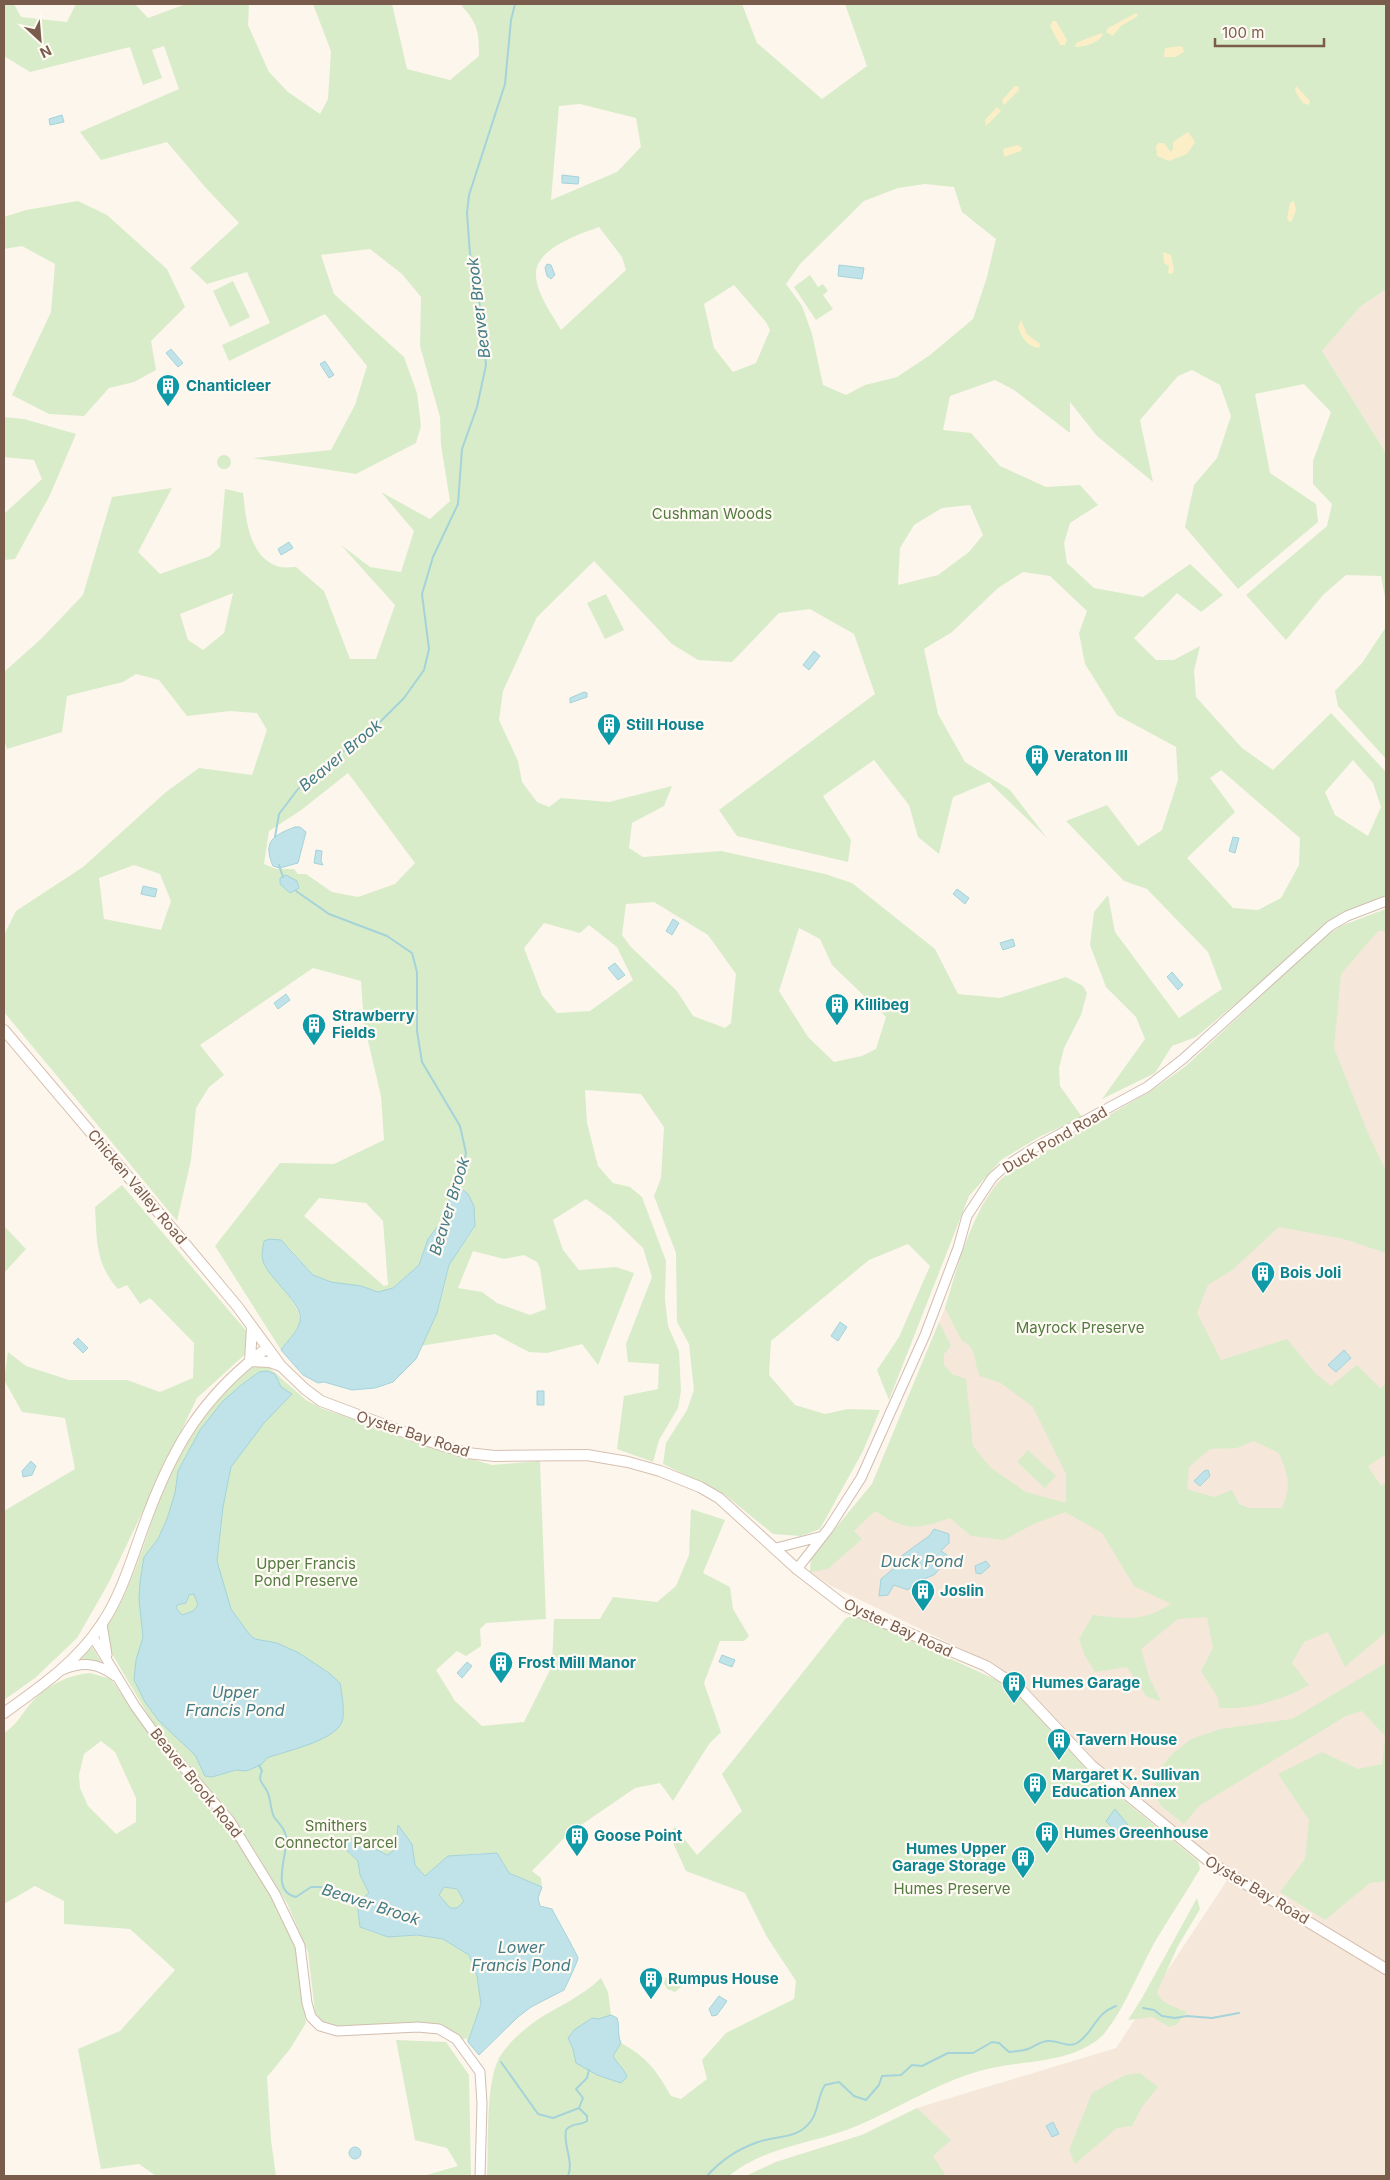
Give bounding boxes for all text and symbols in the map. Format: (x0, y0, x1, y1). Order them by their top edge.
north arrow (15, 15, 65, 65)
scale bar (1215, 15, 1324, 47)
text: 100 m (1222, 23, 1264, 42)
text: N (37, 42, 54, 62)
water label: Beaver Brook (462, 256, 494, 360)
building icon: Chanticleer (155, 373, 181, 407)
place label: Chanticleer (186, 376, 271, 395)
park label: Cushman Woods (652, 504, 772, 523)
building icon: Still House (596, 712, 622, 746)
water label: Beaver Brook (295, 714, 386, 795)
place label: Still House (626, 715, 704, 734)
building icon: Veraton III (1024, 743, 1050, 777)
place label: Veraton III (1054, 746, 1128, 765)
building icon: Killibeg (824, 992, 850, 1026)
place label: Killibeg (854, 995, 909, 1014)
place label: Strawberry Fields (332, 1006, 415, 1042)
building icon: Strawberry Fields (301, 1012, 327, 1046)
street label: Duck Pond Road (999, 1102, 1110, 1177)
street label: Chicken Valley Road (84, 1125, 191, 1248)
water label: Beaver Brook (425, 1154, 474, 1258)
building icon: Bois Joli (1250, 1260, 1276, 1294)
place label: Bois Joli (1280, 1263, 1341, 1282)
park label: Mayrock Preserve (1016, 1318, 1144, 1337)
street label: Oyster Bay Road (354, 1406, 472, 1461)
water label: Duck Pond (881, 1551, 963, 1571)
park label: Upper Francis Pond Preserve (254, 1554, 358, 1590)
building icon: Joslin (910, 1578, 936, 1612)
place label: Joslin (940, 1581, 984, 1600)
street label: Oyster Bay Road (841, 1594, 956, 1661)
building icon: Frost Mill Manor (488, 1650, 514, 1684)
place label: Frost Mill Manor (518, 1653, 636, 1672)
building icon: Humes Garage (1001, 1670, 1027, 1704)
place label: Humes Garage (1032, 1673, 1140, 1692)
water label: Upper Francis Pond (186, 1682, 285, 1720)
street label: Beaver Brook Road (146, 1724, 246, 1841)
building icon: Tavern House (1046, 1727, 1072, 1761)
place label: Tavern House (1076, 1730, 1177, 1749)
place label: Margaret K. Sullivan Education Annex (1052, 1765, 1199, 1801)
building icon: Margaret K. Sullivan Education Annex (1022, 1771, 1048, 1805)
park label: Smithers Connector Parcel (275, 1816, 397, 1852)
building icon: Humes Greenhouse (1034, 1820, 1060, 1854)
building icon: Goose Point (564, 1823, 590, 1857)
place label: Humes Greenhouse (1064, 1823, 1209, 1842)
place label: Goose Point (594, 1826, 683, 1845)
place label: Humes Upper Garage Storage (892, 1839, 1006, 1875)
building icon: Humes Upper Garage Storage (1010, 1845, 1036, 1879)
street label: Oyster Bay Road (1202, 1851, 1313, 1928)
water label: Beaver Brook (319, 1879, 423, 1929)
park label: Humes Preserve (893, 1879, 1011, 1898)
water label: Lower Francis Pond (472, 1937, 571, 1975)
building icon: Rumpus House (638, 1966, 664, 2000)
place label: Rumpus House (668, 1969, 779, 1988)

